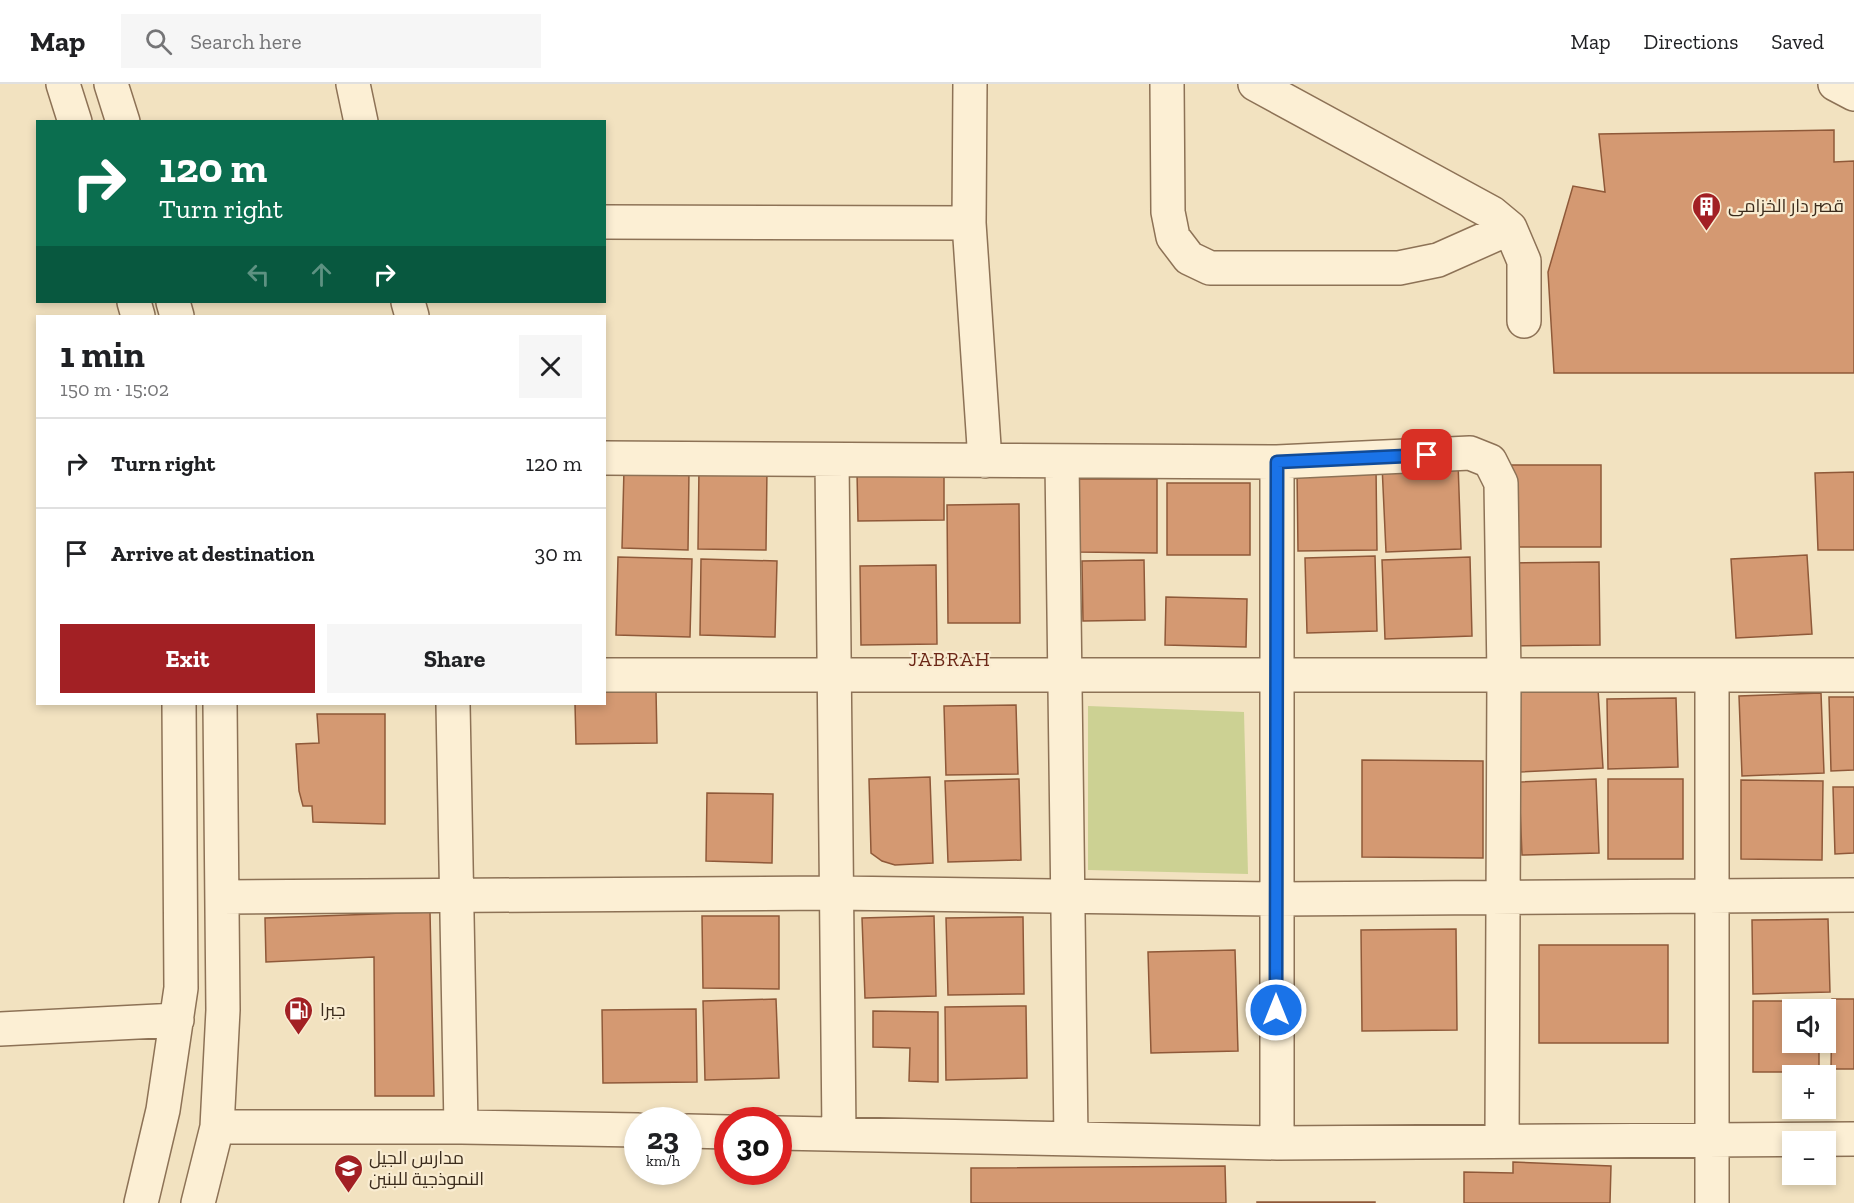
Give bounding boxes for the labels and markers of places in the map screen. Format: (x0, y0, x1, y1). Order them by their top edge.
building icon: قصر دار الخزامى (1691, 190, 1723, 232)
place label: قصر دار الخزامى (1728, 195, 1844, 217)
pin (1401, 429, 1452, 480)
fuel station icon: جبرا (283, 994, 315, 1036)
place label: جبرا (320, 999, 346, 1021)
place label: مدارس الجيل النموذجية للبنين (369, 1147, 484, 1190)
school or university icon: مدارس الجيل النموذجية للبنين (332, 1152, 364, 1194)

